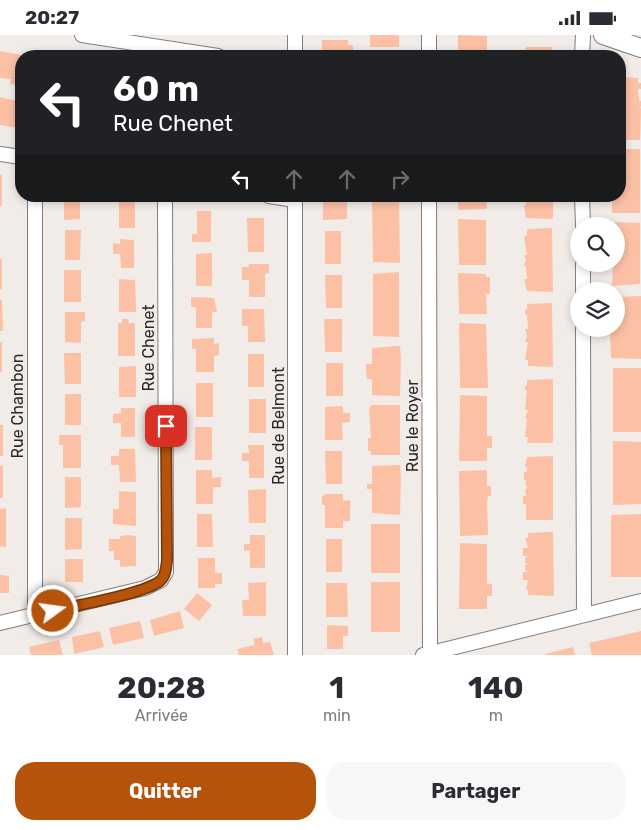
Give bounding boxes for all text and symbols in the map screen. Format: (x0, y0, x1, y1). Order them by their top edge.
text: 20:27 (25, 6, 79, 29)
text: 60 m (113, 68, 199, 110)
icon: left (30, 70, 95, 135)
text: Rue Chenet (113, 110, 233, 137)
icon: left (227, 165, 255, 193)
icon: ahead (280, 165, 308, 193)
icon: ahead (333, 165, 361, 193)
icon: right (386, 165, 414, 193)
map controls (570, 217, 625, 337)
button: search (570, 217, 625, 272)
button: layers (570, 282, 625, 337)
street label: Rue Chenet (139, 304, 158, 392)
street label: Rue Chambon (8, 354, 27, 458)
street label: Rue de Belmont (269, 367, 288, 485)
street label: Rue le Royer (403, 380, 422, 472)
pin (145, 405, 187, 447)
icon: arrive (152, 412, 180, 440)
position arrow (26, 584, 78, 636)
text: 20:28 (117, 670, 206, 706)
text: 1 (329, 670, 344, 706)
text: 140 (468, 670, 524, 706)
text: Arrivée (135, 706, 188, 725)
text: min (323, 706, 351, 725)
text: m (489, 706, 503, 725)
button: Quitter (15, 762, 316, 820)
button: Partager (326, 762, 626, 820)

